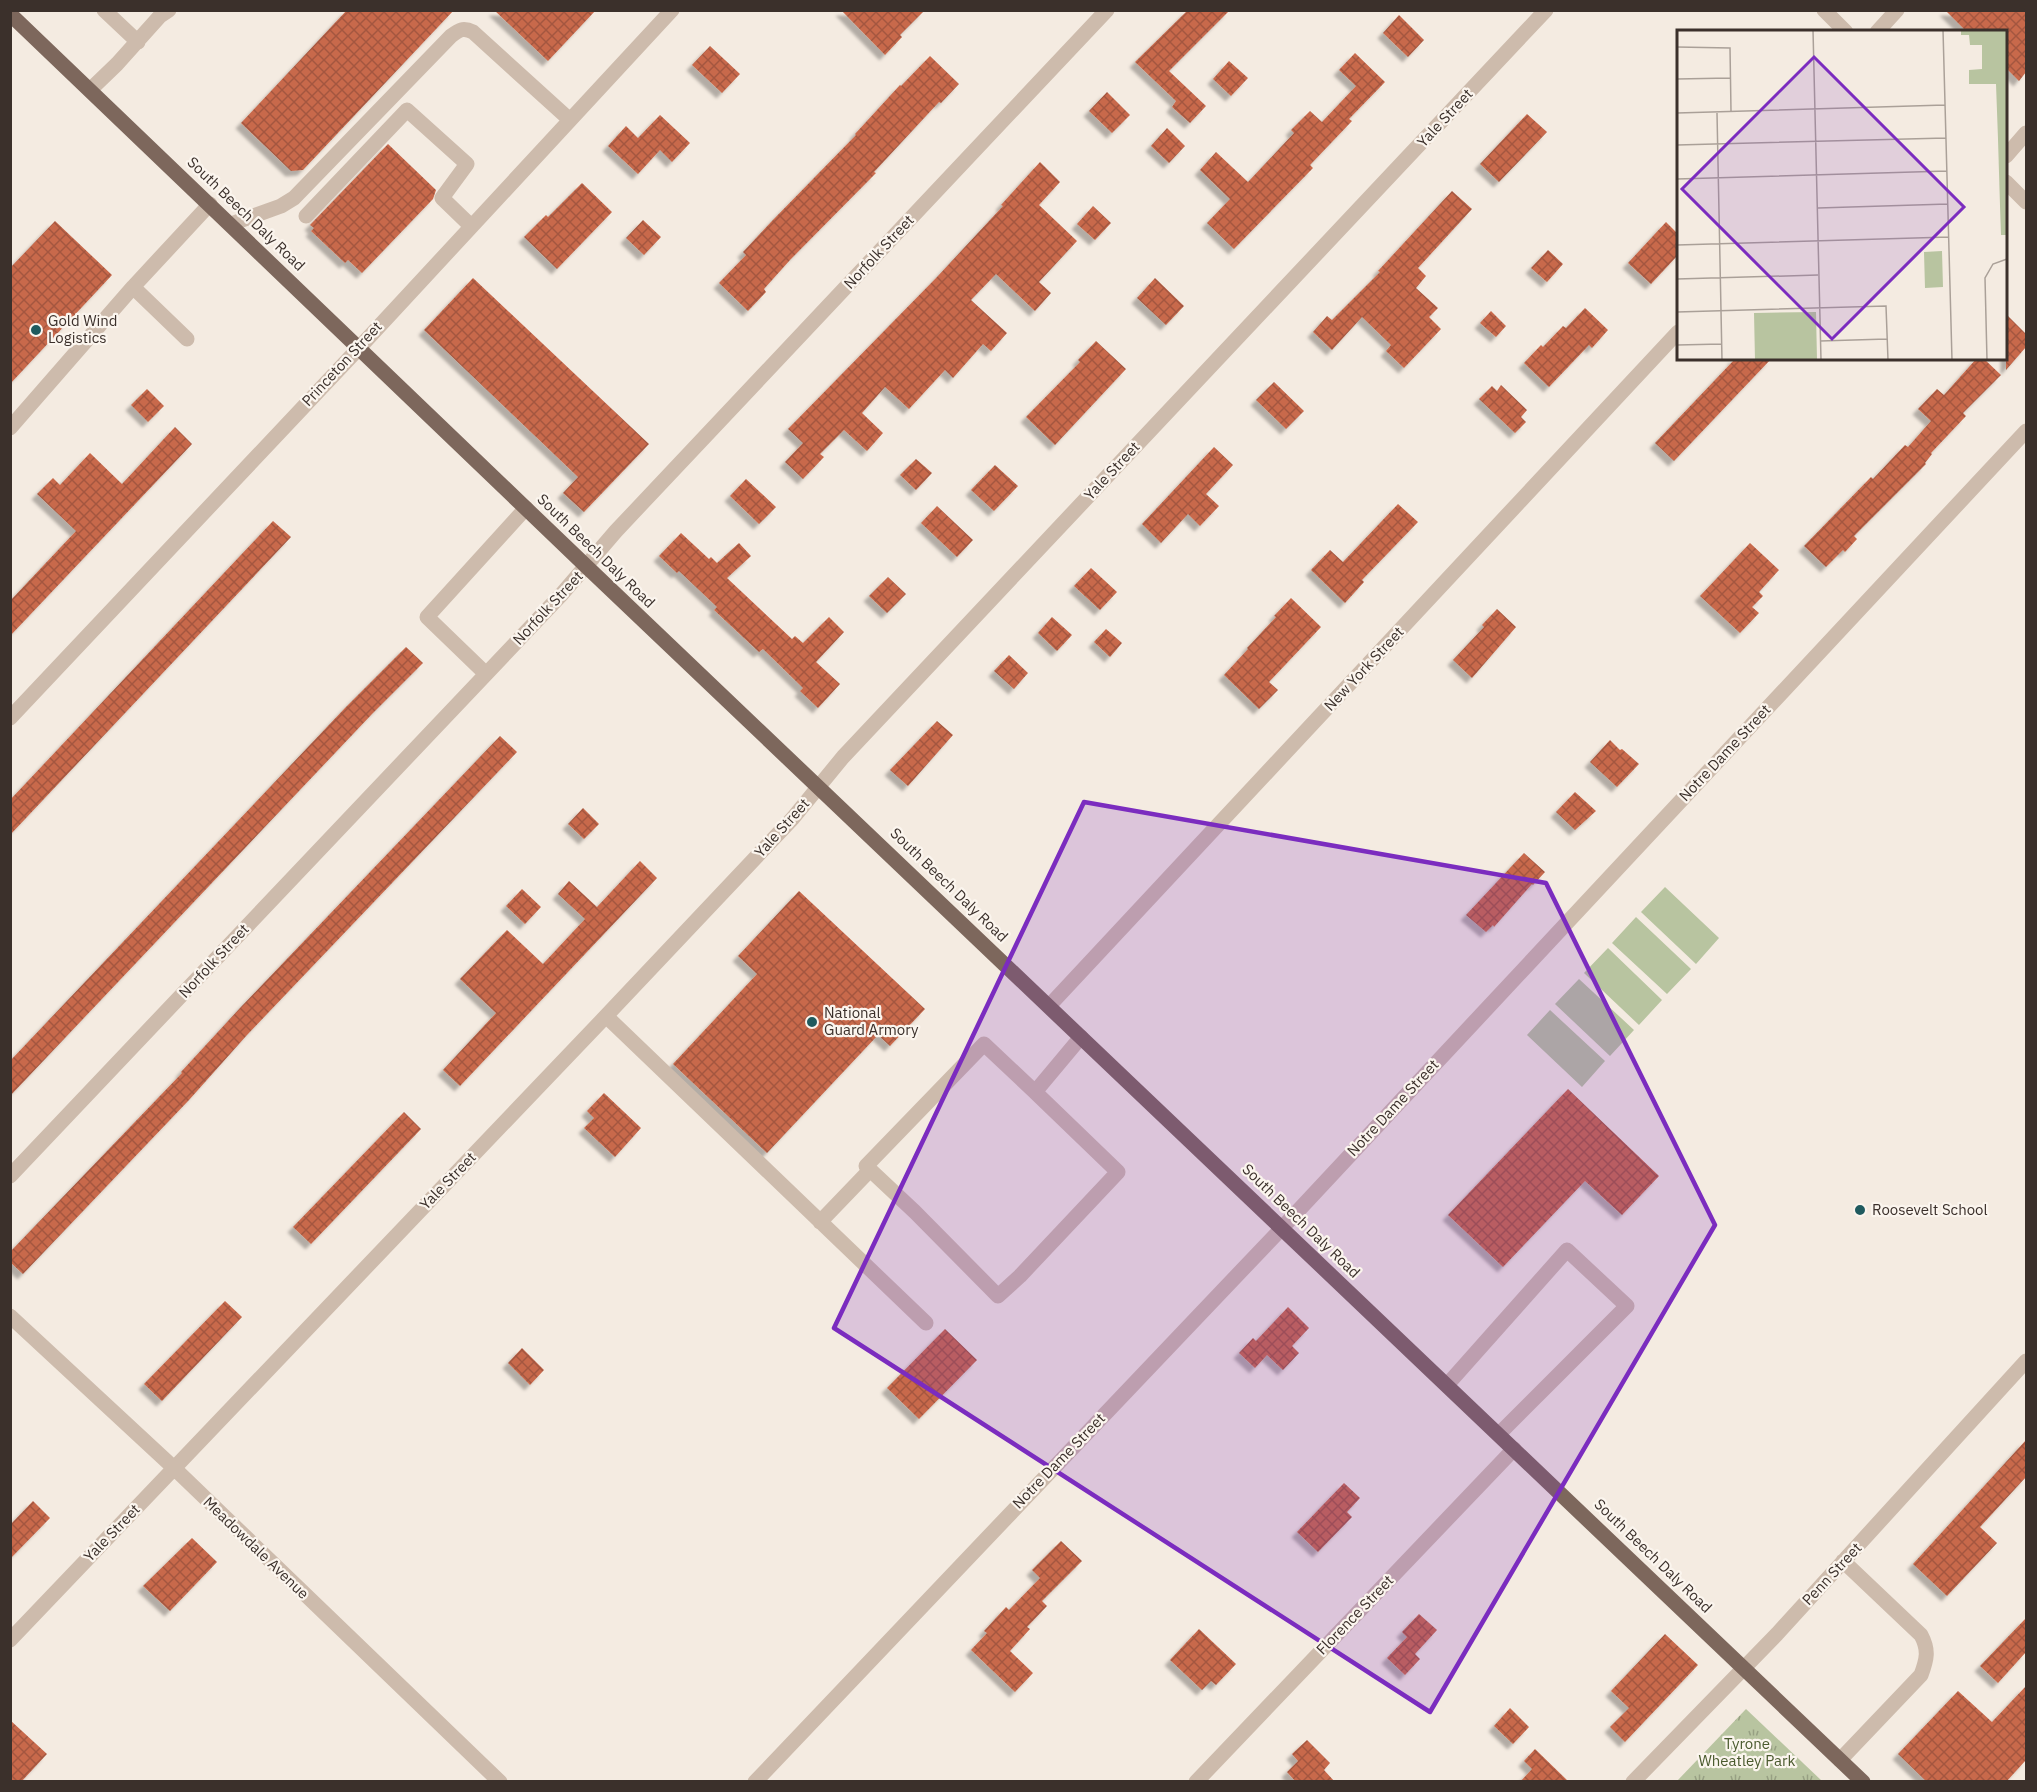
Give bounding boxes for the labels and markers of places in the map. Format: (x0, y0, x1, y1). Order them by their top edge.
place label: Gold Wind Logistics (48, 311, 117, 347)
marker: Gold Wind Logistics (29, 323, 43, 337)
place label: National Guard Armory (824, 1003, 919, 1039)
marker: National Guard Armory (805, 1015, 819, 1029)
place label: Roosevelt School (1872, 1200, 1988, 1219)
marker: Roosevelt School (1853, 1203, 1867, 1217)

